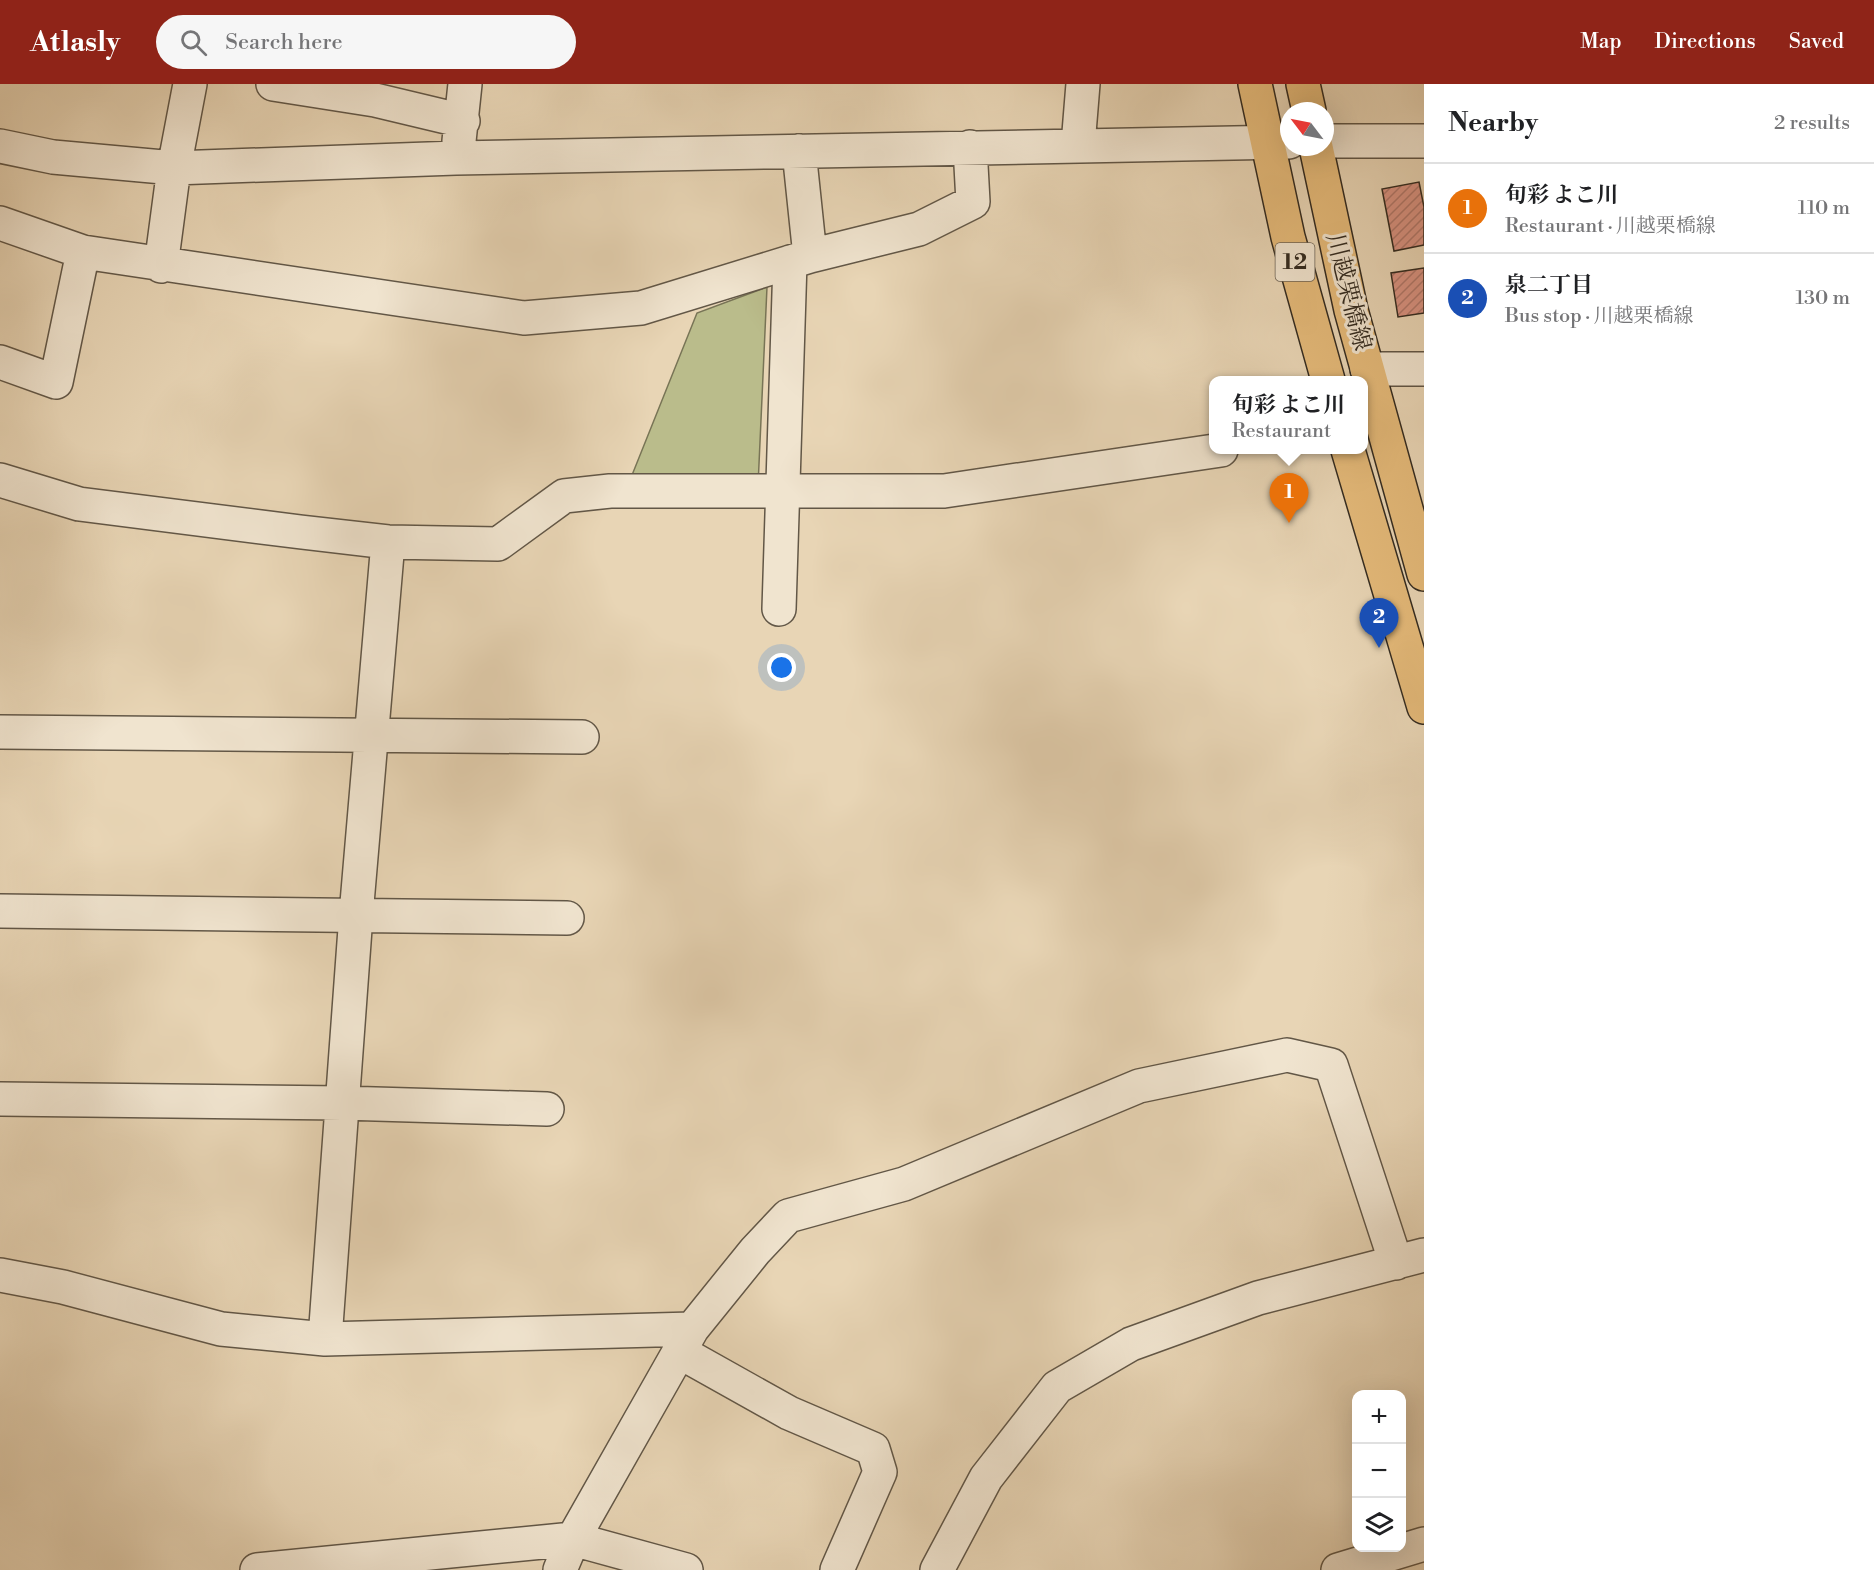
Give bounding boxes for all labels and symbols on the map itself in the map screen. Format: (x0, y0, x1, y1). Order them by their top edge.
north arrow (1280, 102, 1334, 156)
street label: 川越栗橋線 (1319, 230, 1377, 354)
road number: 12 (1276, 243, 1314, 281)
pin: 1 (1270, 474, 1308, 523)
pin: 2 (1360, 598, 1398, 648)
your location (767, 653, 796, 682)

